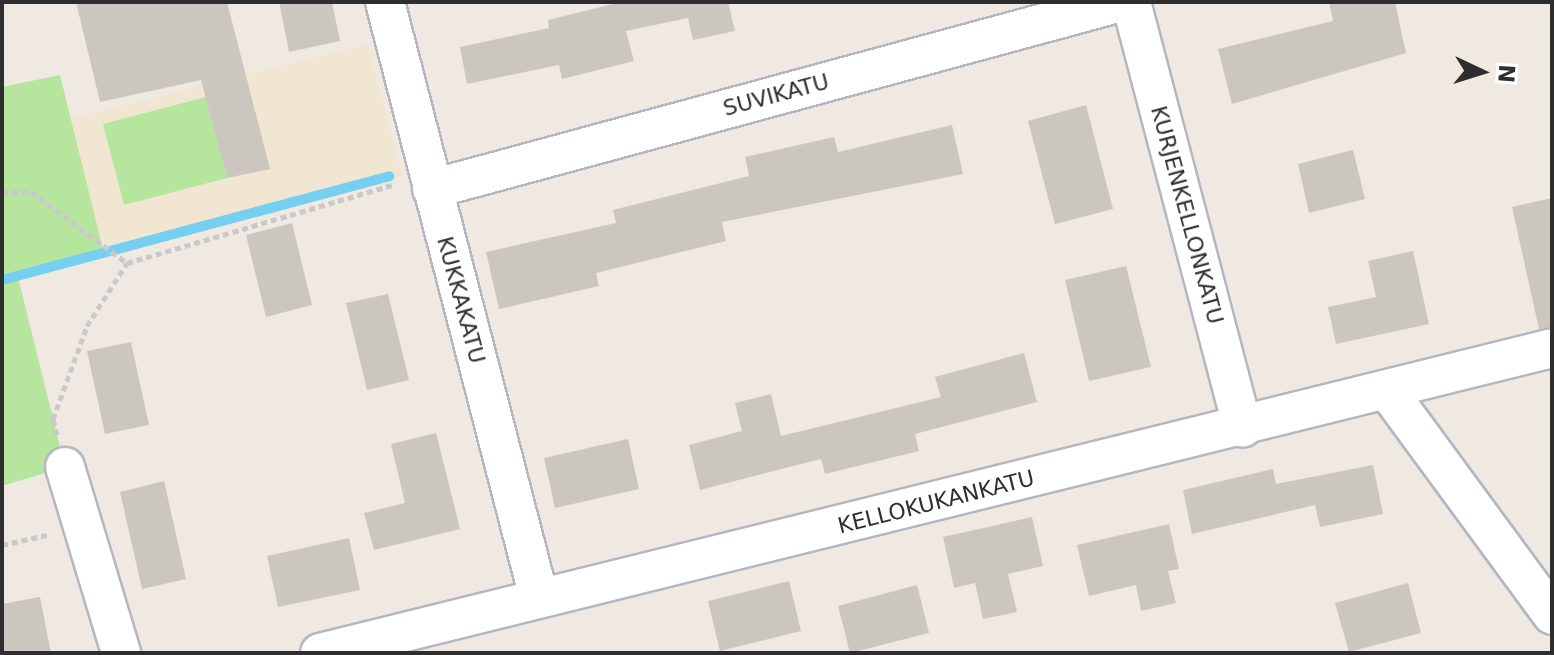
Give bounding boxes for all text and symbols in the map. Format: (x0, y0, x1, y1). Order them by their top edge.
north arrow (1442, 32, 1522, 112)
text: N (1493, 64, 1520, 84)
street label: SUVIKATU (720, 68, 832, 122)
street label: KURJENKELLONKATU (1145, 103, 1229, 327)
street label: KUKKAKATU (431, 234, 491, 366)
street label: KELLOKUKANKATU (835, 465, 1037, 539)

